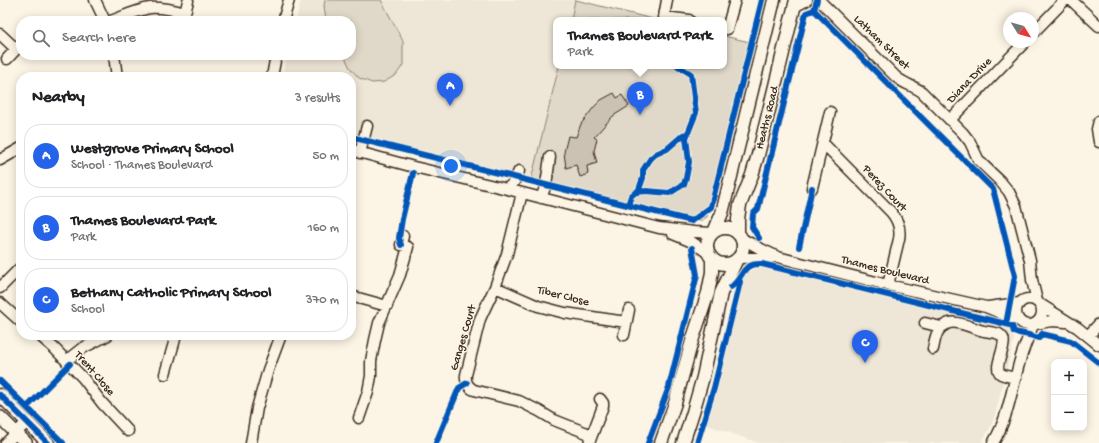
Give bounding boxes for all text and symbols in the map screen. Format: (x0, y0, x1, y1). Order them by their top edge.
north arrow (1003, 12, 1039, 48)
street label: Latham Street (850, 13, 913, 74)
search box (16, 16, 356, 60)
popup (553, 17, 727, 69)
icon: search (30, 27, 52, 49)
text: Thames Boulevard Park (568, 27, 712, 45)
text: Search here (62, 29, 136, 47)
text: Park (568, 45, 593, 60)
street label: Diana Drive (944, 55, 996, 108)
pin: A (437, 73, 463, 106)
pin: B (627, 82, 653, 115)
street label: Heaths Road (753, 84, 783, 151)
text: Nearby (32, 88, 85, 108)
text: 3 results (295, 91, 340, 106)
text: Westgrove Primary School (71, 140, 234, 158)
text: A (42, 149, 50, 164)
text: 50 m (312, 149, 339, 164)
your location (441, 156, 461, 176)
text: School · Thames Boulevard (71, 158, 212, 173)
street label: Perez Court (858, 162, 910, 216)
text: Thames Boulevard Park (71, 212, 215, 230)
text: B (43, 221, 49, 236)
text: 160 m (307, 221, 339, 236)
text: Park (71, 230, 96, 245)
street label: Thames Boulevard (839, 253, 931, 289)
text: Bethany Catholic Primary School (71, 284, 272, 302)
street label: Tiber Close (535, 284, 591, 310)
text: C (42, 293, 50, 308)
text: 370 m (306, 293, 339, 308)
text: School (71, 302, 105, 317)
street label: Ganges Court (448, 302, 480, 372)
pin: C (852, 330, 878, 363)
street label: Trent Close (70, 348, 118, 400)
map controls (1051, 359, 1087, 431)
button: + (1051, 359, 1087, 395)
button: − (1051, 395, 1087, 431)

